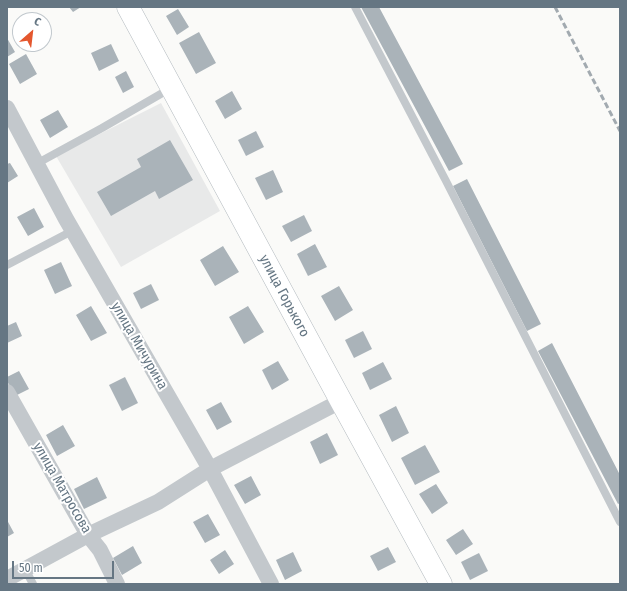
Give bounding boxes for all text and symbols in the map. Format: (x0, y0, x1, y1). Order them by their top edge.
north arrow (12, 12, 52, 52)
text: С (32, 15, 43, 29)
street label: улица Горького (255, 252, 313, 340)
street label: улица Мичурина (107, 299, 171, 393)
street label: улица Матросова (29, 440, 95, 536)
scale bar (14, 553, 116, 579)
text: 50 m (19, 561, 43, 575)

